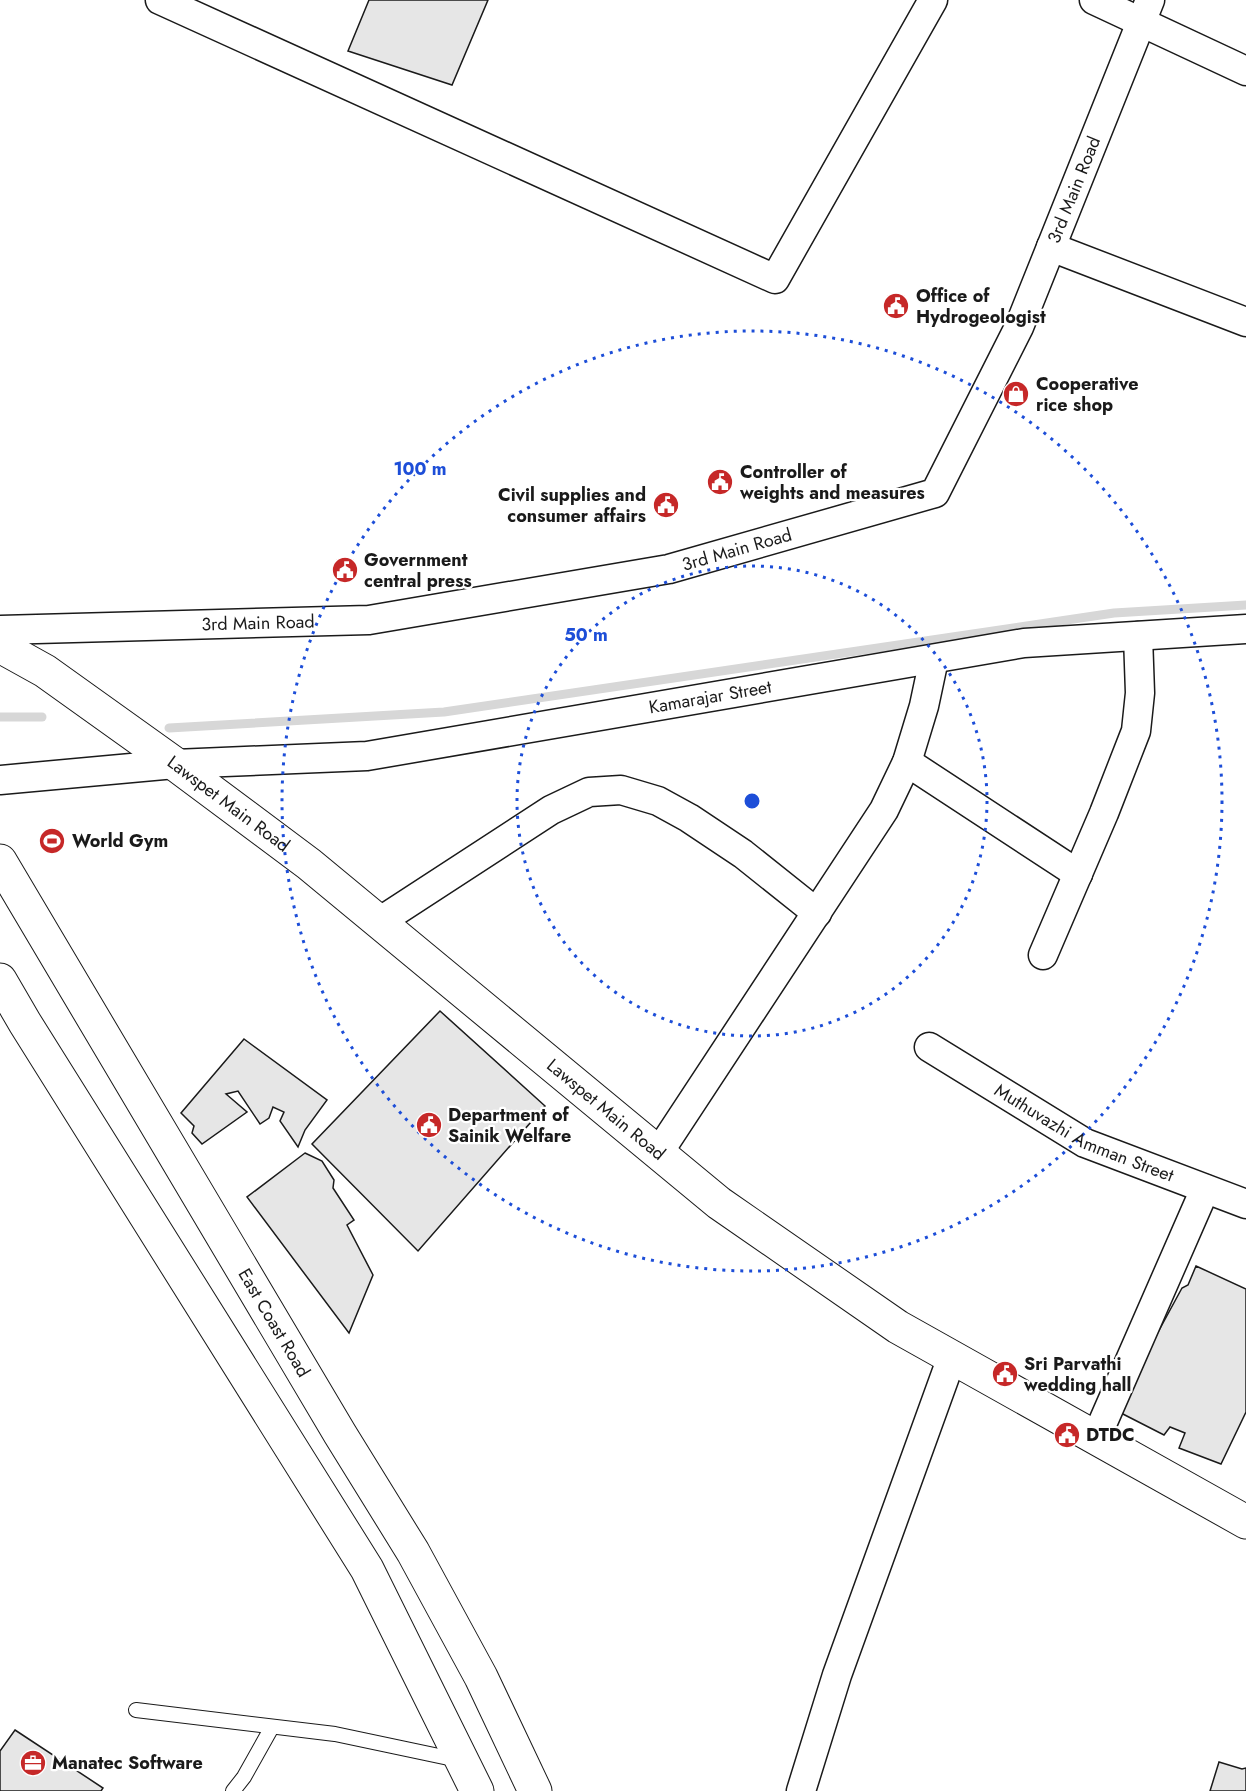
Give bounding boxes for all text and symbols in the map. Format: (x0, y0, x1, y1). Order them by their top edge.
street label: 3rd Main Road (1041, 132, 1107, 247)
place label: Office of Hydrogeologist (916, 283, 1046, 330)
public building icon: Office of Hydrogeologist (881, 291, 911, 321)
place label: Cooperative rice shop (1036, 371, 1139, 418)
shop icon: Cooperative rice shop (1001, 379, 1031, 409)
text: 100 m (393, 456, 447, 482)
place label: Controller of weights and measures (739, 459, 925, 506)
public building icon: Controller of weights and measures (705, 467, 735, 497)
place label: Civil supplies and consumer affairs (498, 482, 646, 529)
public building icon: Civil supplies and consumer affairs (651, 490, 681, 520)
street label: 3rd Main Road (679, 522, 795, 578)
place label: Government central press (364, 547, 472, 594)
public building icon: Government central press (330, 555, 360, 585)
street label: 3rd Main Road (201, 608, 315, 638)
text: 50 m (564, 622, 608, 648)
street label: Kamarajar Street (647, 674, 774, 720)
street label: Lawspet Main Road (162, 749, 295, 858)
centre of rings (742, 791, 762, 811)
sports icon: World Gym (37, 826, 67, 856)
place label: World Gym (72, 828, 168, 854)
street label: Lawspet Main Road (541, 1053, 671, 1167)
street label: Muthuvazhi Amman Street (989, 1077, 1178, 1189)
place label: Department of Sainik Welfare (448, 1102, 571, 1149)
public building icon: Department of Sainik Welfare (414, 1110, 444, 1140)
street label: East Coast Road (232, 1264, 316, 1382)
place label: Sri Parvathi wedding hall (1023, 1351, 1131, 1398)
public building icon: Sri Parvathi wedding hall (990, 1359, 1020, 1389)
public building icon: DTDC (1052, 1420, 1082, 1450)
place label: DTDC (1086, 1422, 1135, 1448)
office icon: Manatec Software (18, 1748, 48, 1778)
place label: Manatec Software (52, 1750, 203, 1776)

